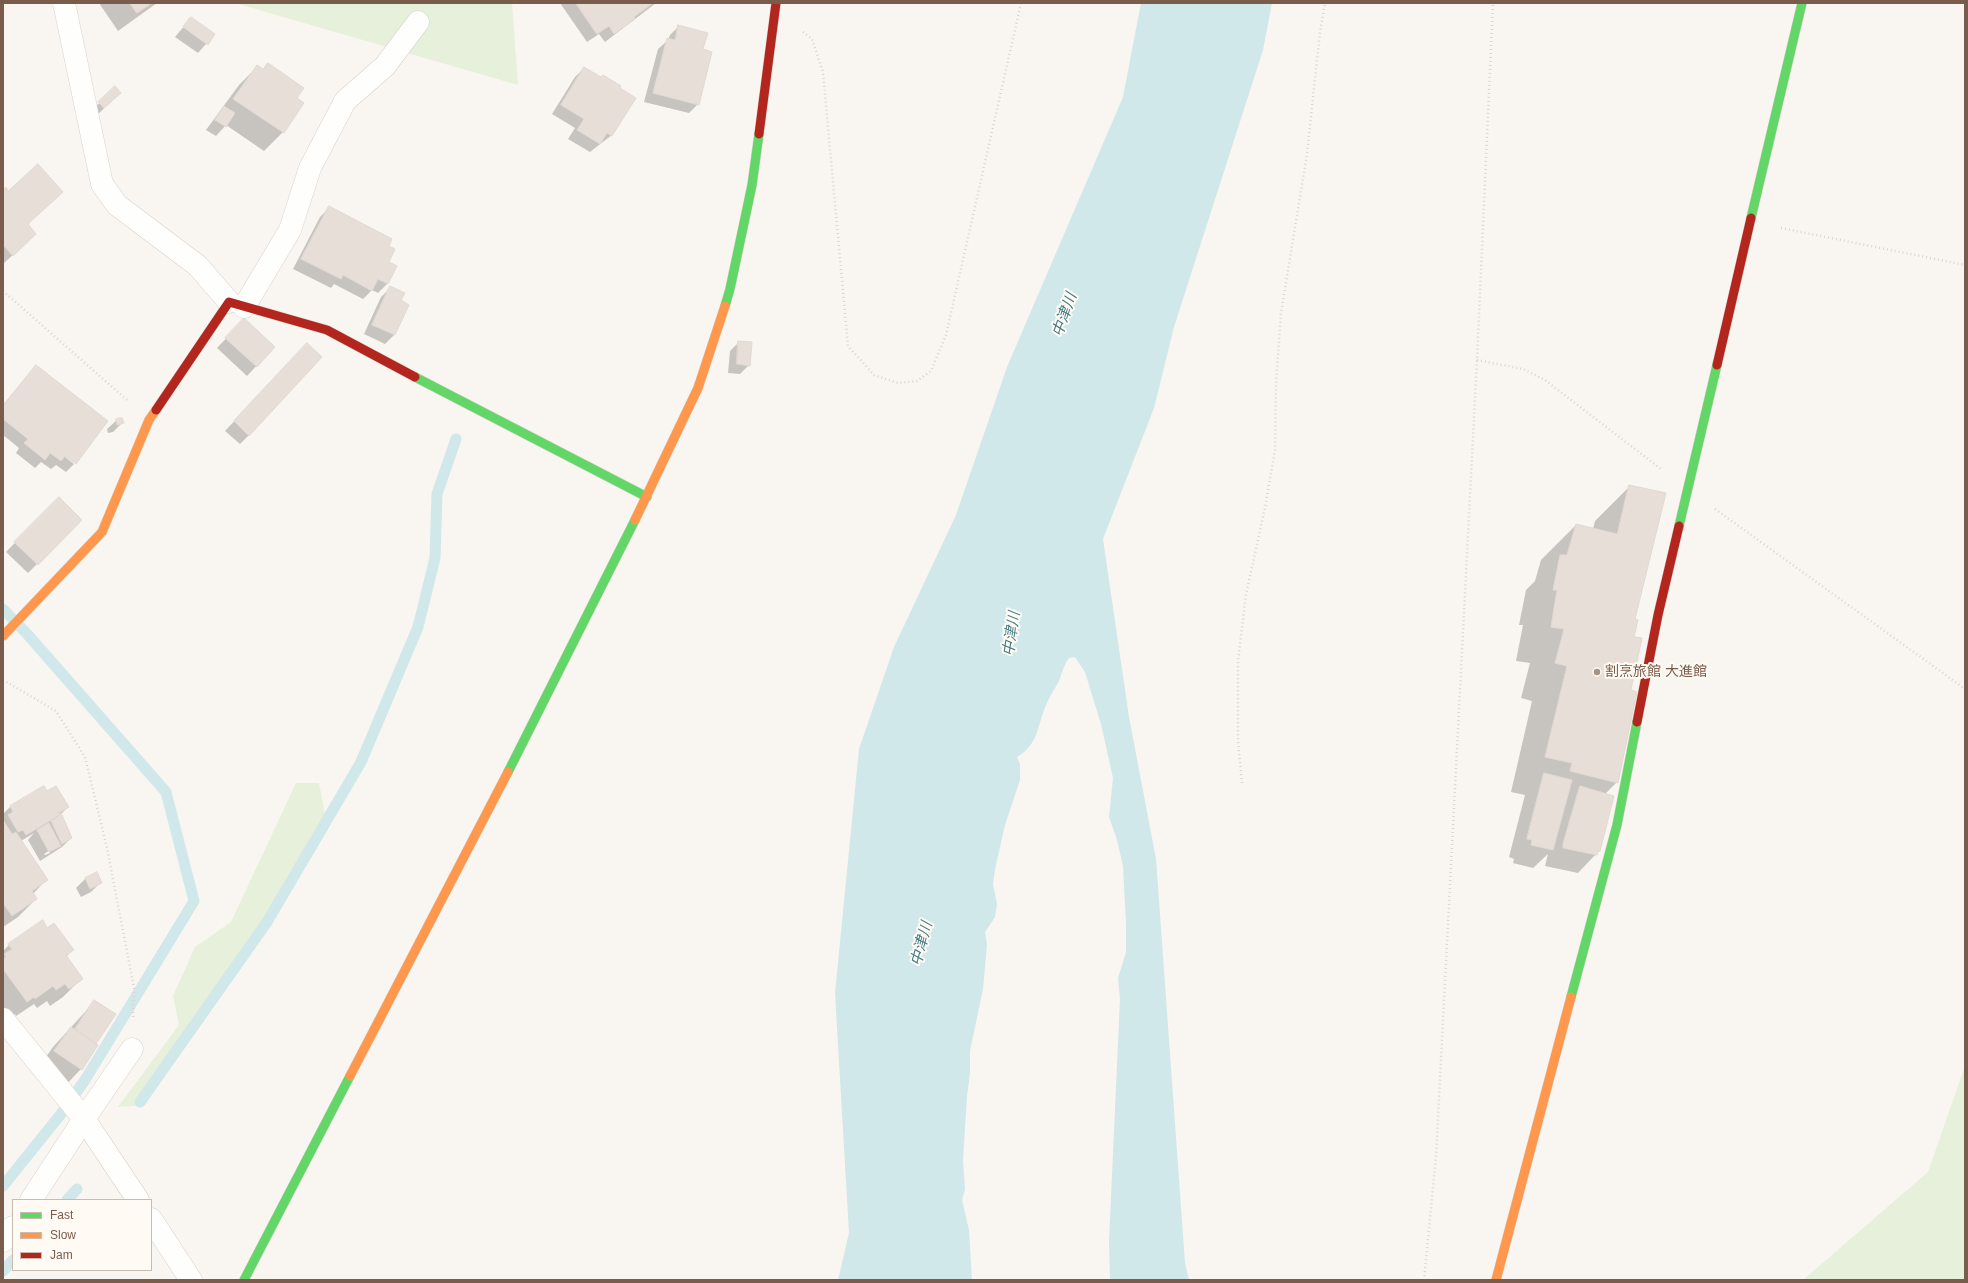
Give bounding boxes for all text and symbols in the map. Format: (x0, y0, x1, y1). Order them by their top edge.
water label: 中津川 (1049, 291, 1081, 339)
water label: 中津川 (1000, 610, 1024, 658)
place label: 割烹旅館 大進館 (1605, 664, 1707, 680)
marker: 割烹旅館 大進館 (1592, 667, 1602, 677)
water label: 中津川 (907, 920, 937, 968)
legend (12, 1199, 152, 1271)
text: Fast (50, 1208, 73, 1222)
text: Slow (50, 1228, 76, 1242)
text: Jam (50, 1248, 73, 1262)

